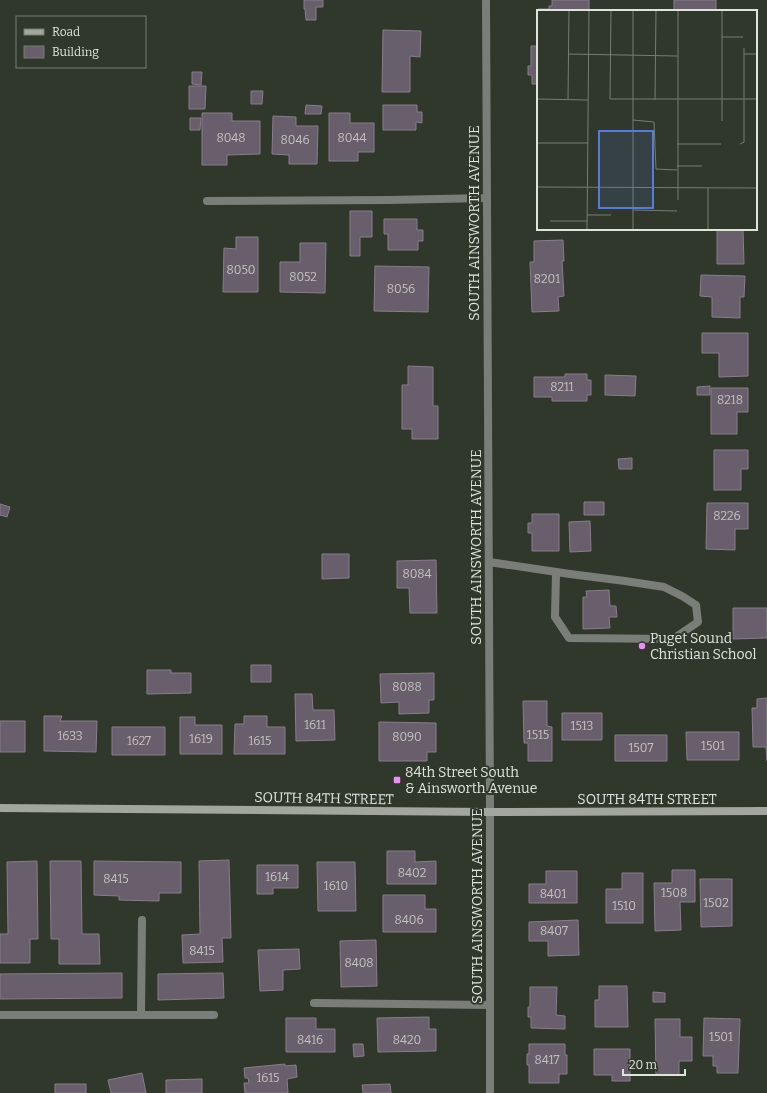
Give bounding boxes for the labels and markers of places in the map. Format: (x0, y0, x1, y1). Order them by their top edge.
place label: Puget Sound Christian School (650, 630, 757, 663)
marker: Puget Sound Christian School (637, 641, 647, 651)
place label: 84th Street South & Ainsworth Avenue (405, 764, 537, 797)
marker: 84th Street South & Ainsworth Avenue (392, 775, 402, 785)

